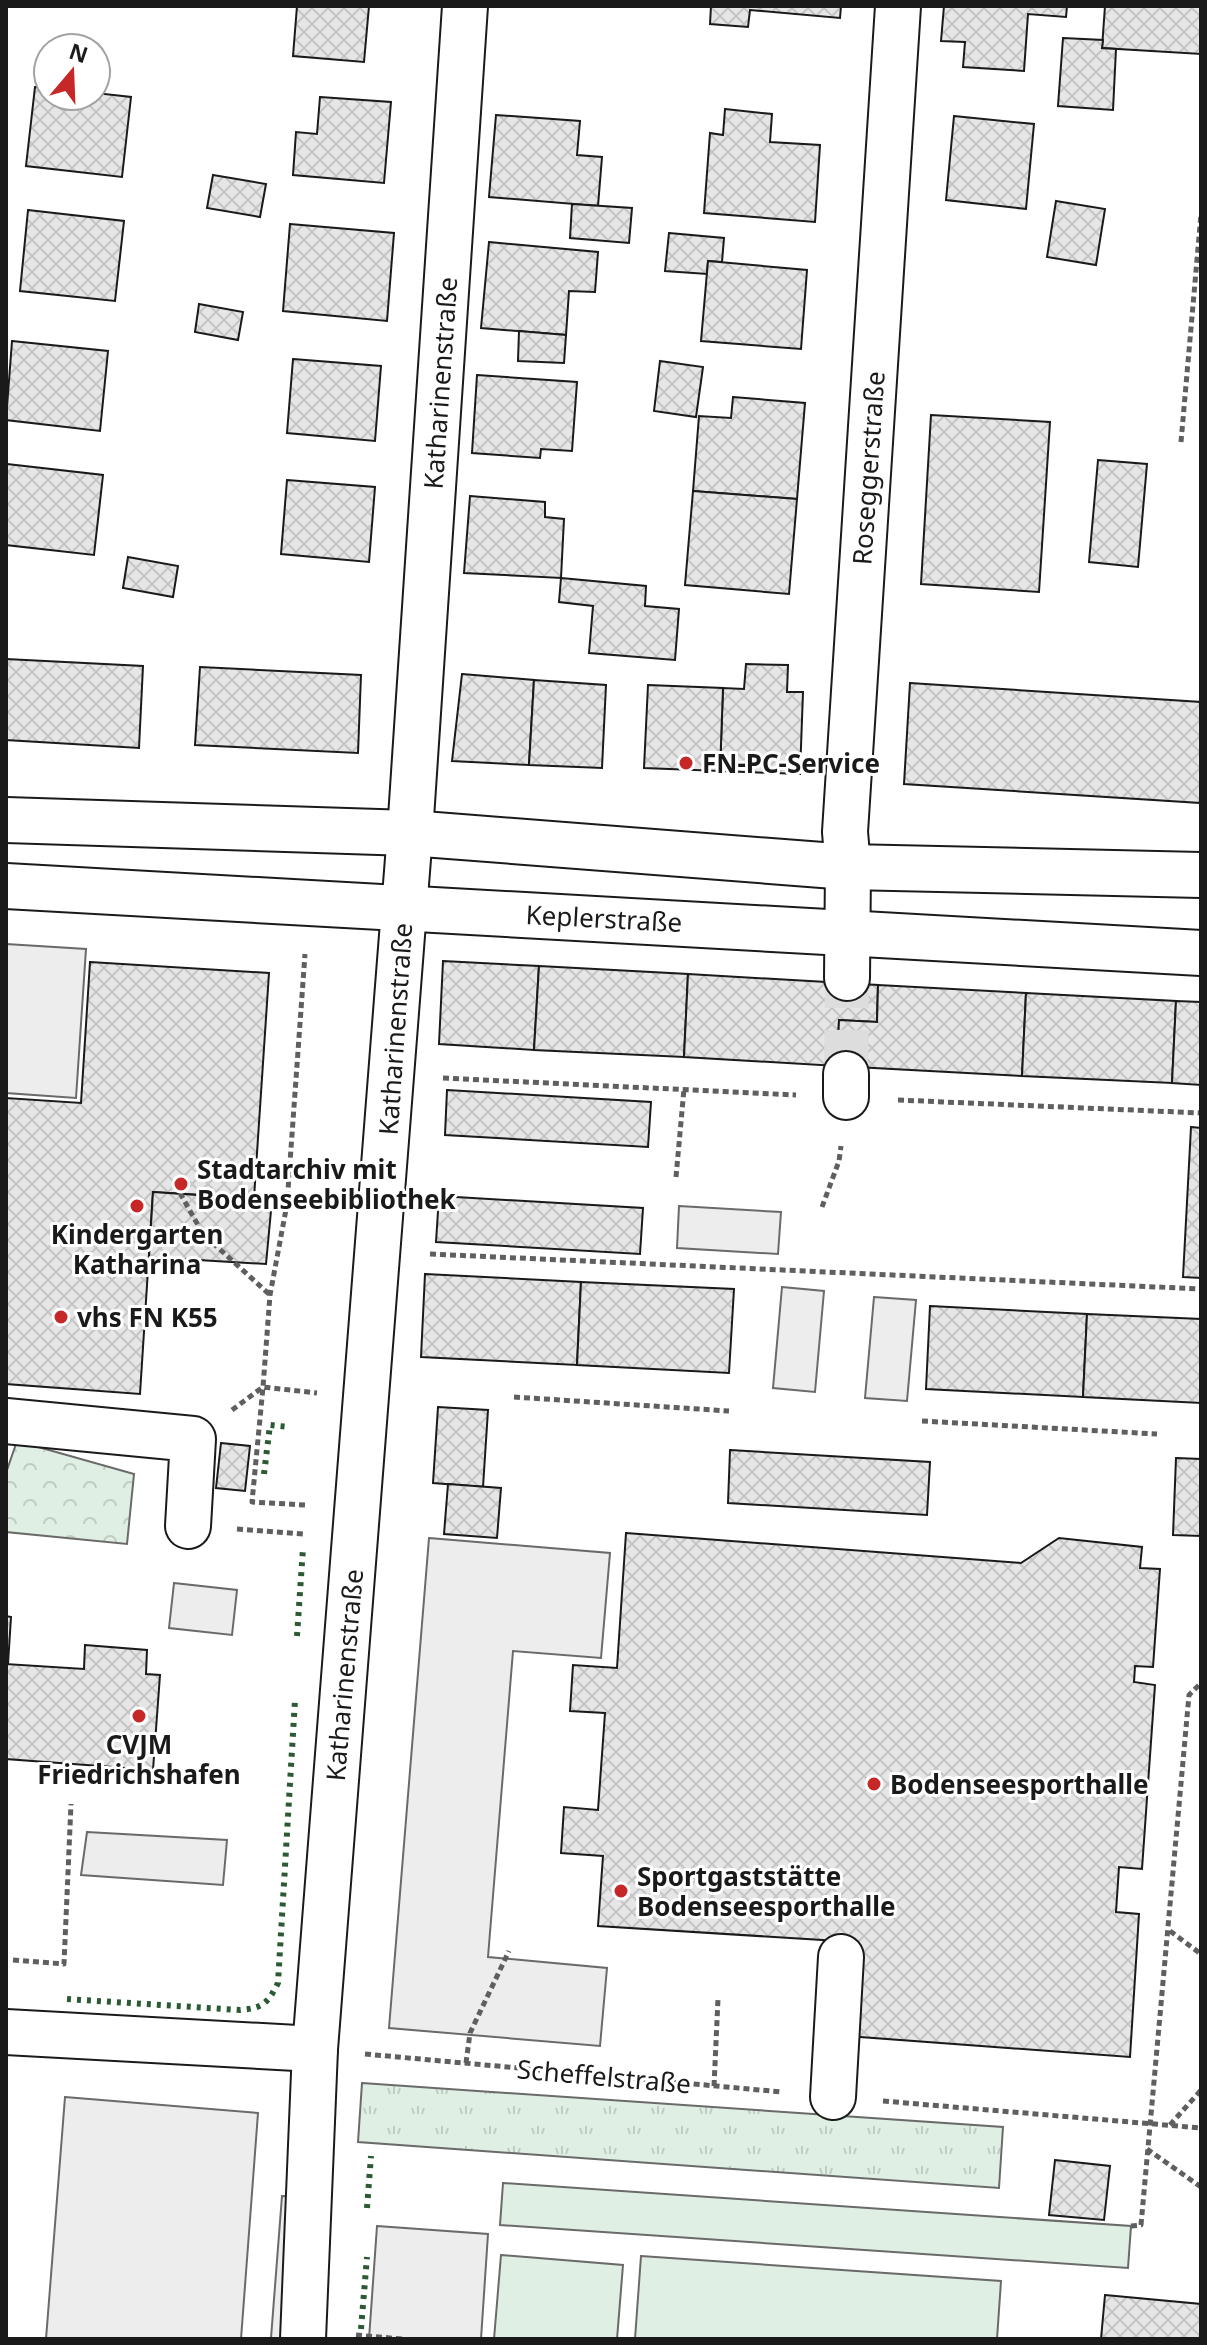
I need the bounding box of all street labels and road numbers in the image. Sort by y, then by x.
street label: Katharinenstraße [415,276,465,490]
street label: Roseggerstraße [843,370,893,566]
street label: Keplerstraße [525,896,683,940]
street label: Katharinenstraße [370,922,420,1136]
street label: Katharinenstraße [317,1567,371,1783]
street label: Scheffelstraße [516,2050,692,2102]

